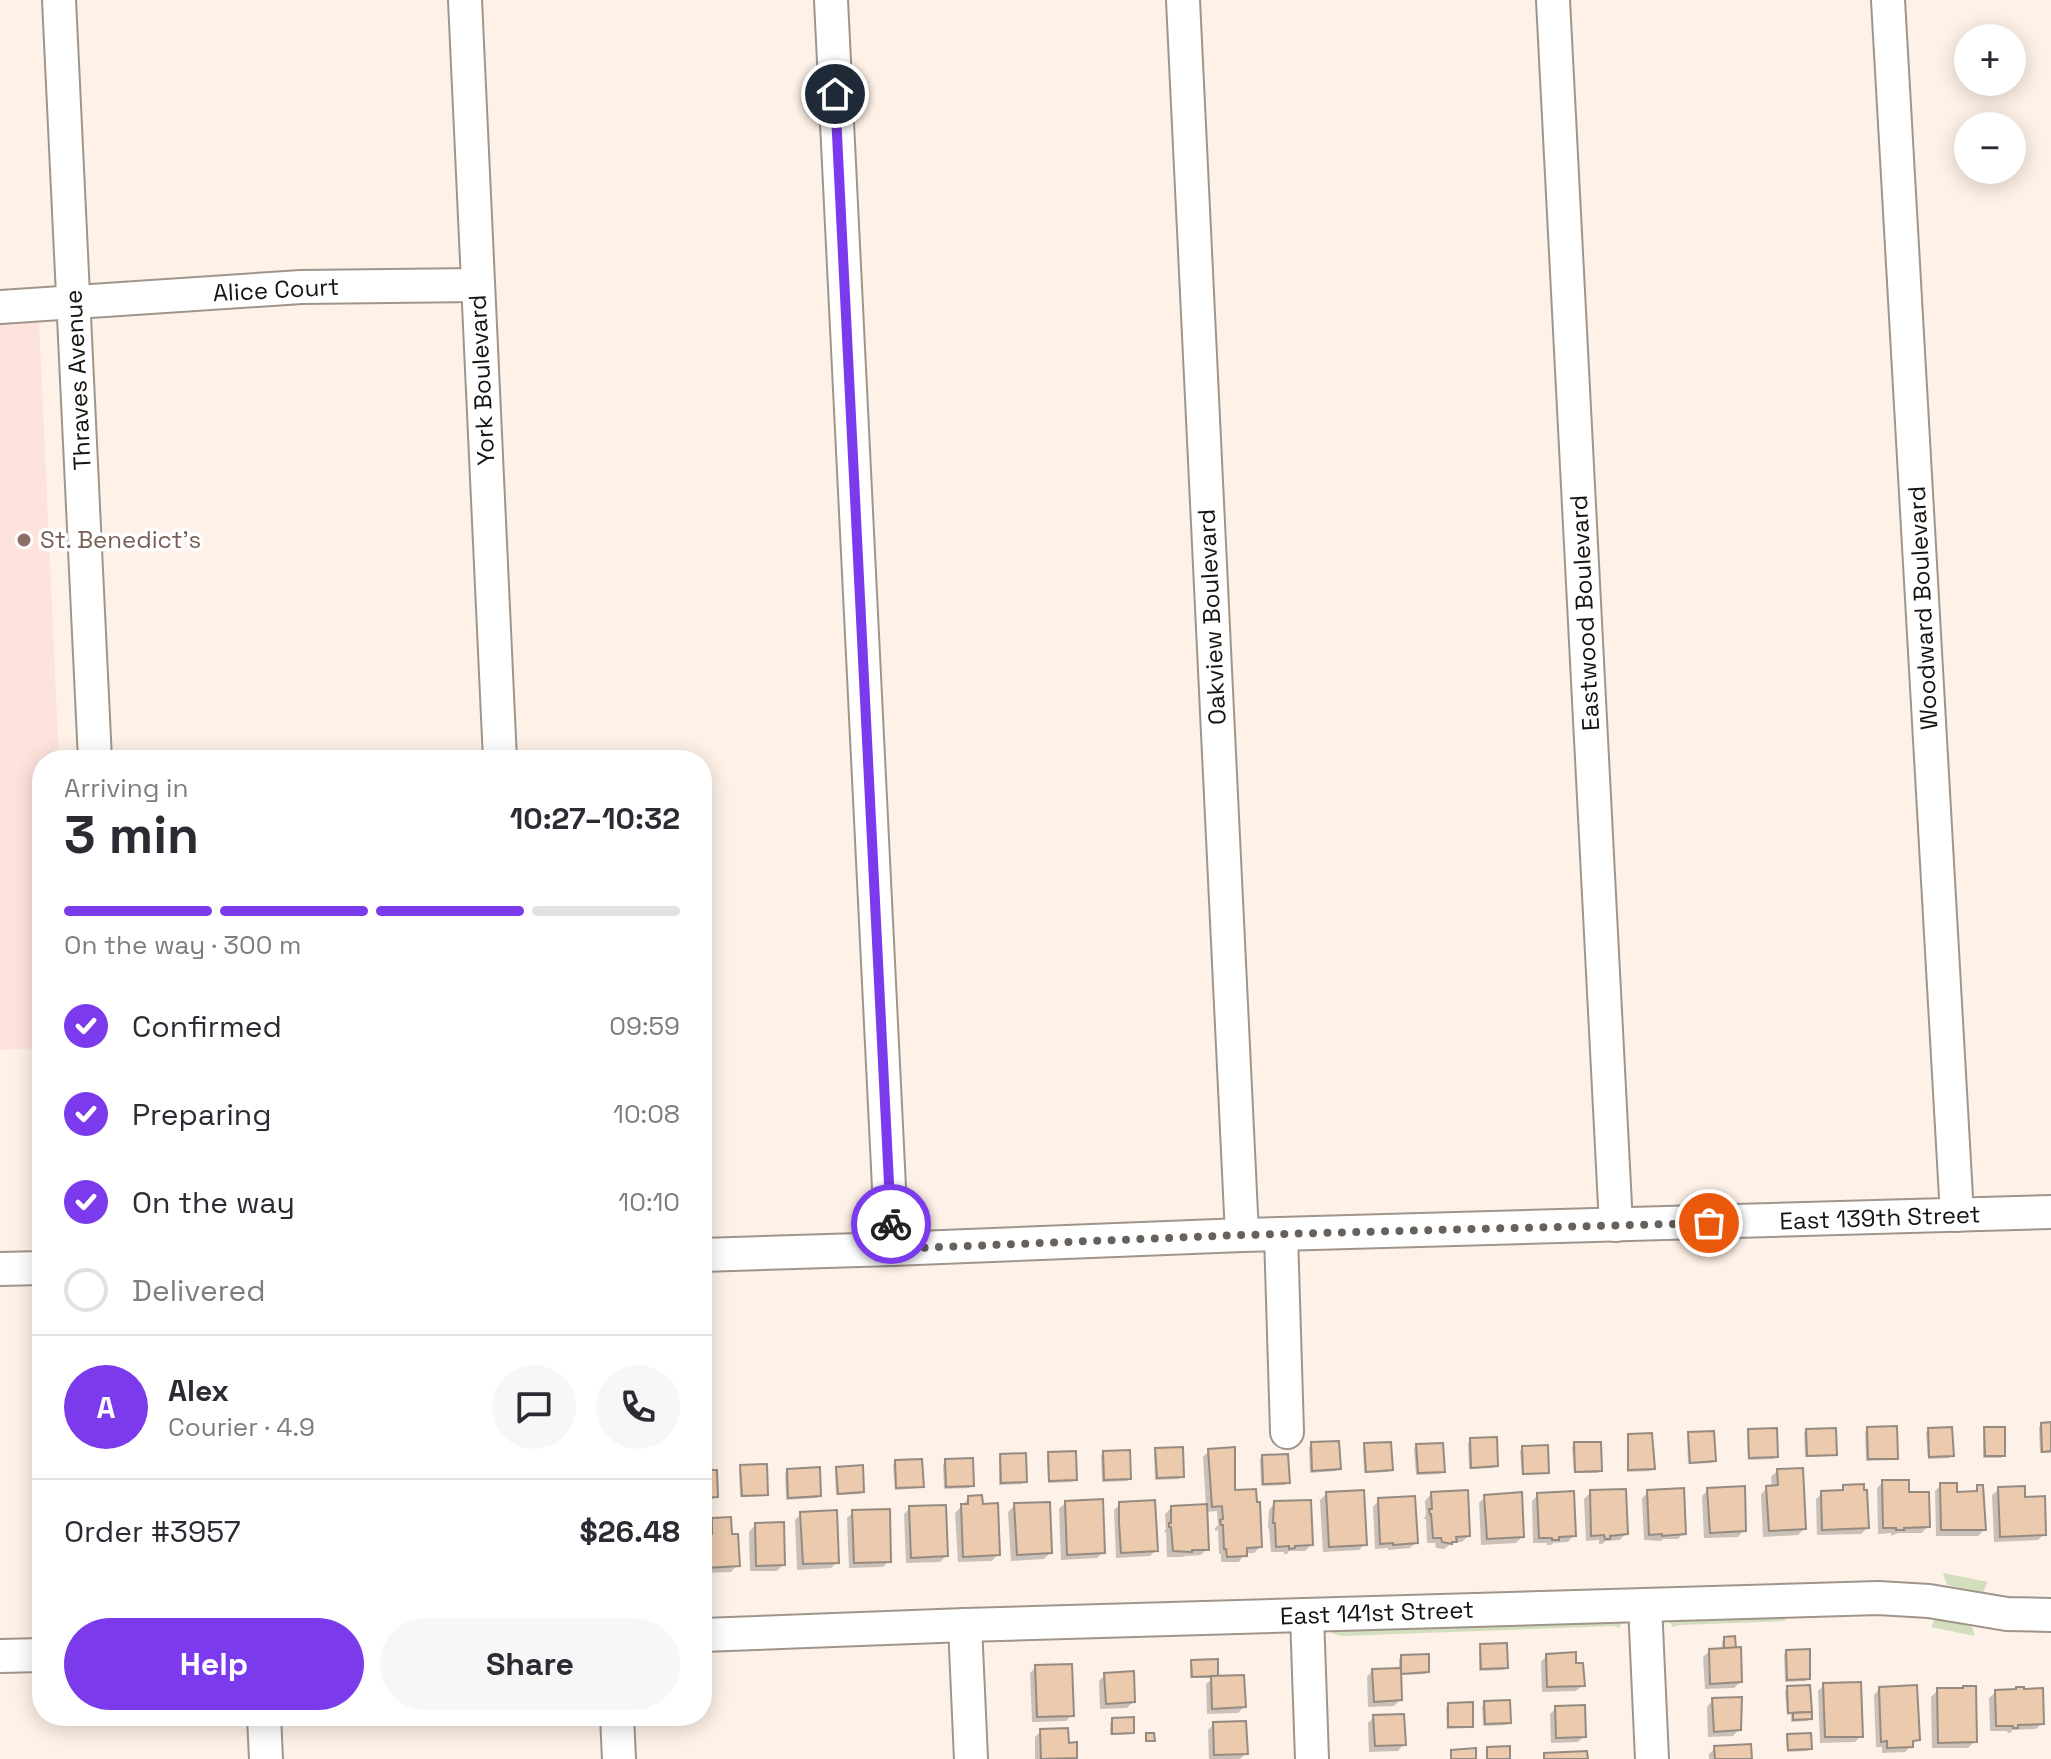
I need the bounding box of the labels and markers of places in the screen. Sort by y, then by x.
pin [801,60,869,128]
place label: St. Benedict's [40,524,201,555]
marker: St. Benedict's [15,531,33,549]
pin [1675,1189,1743,1257]

